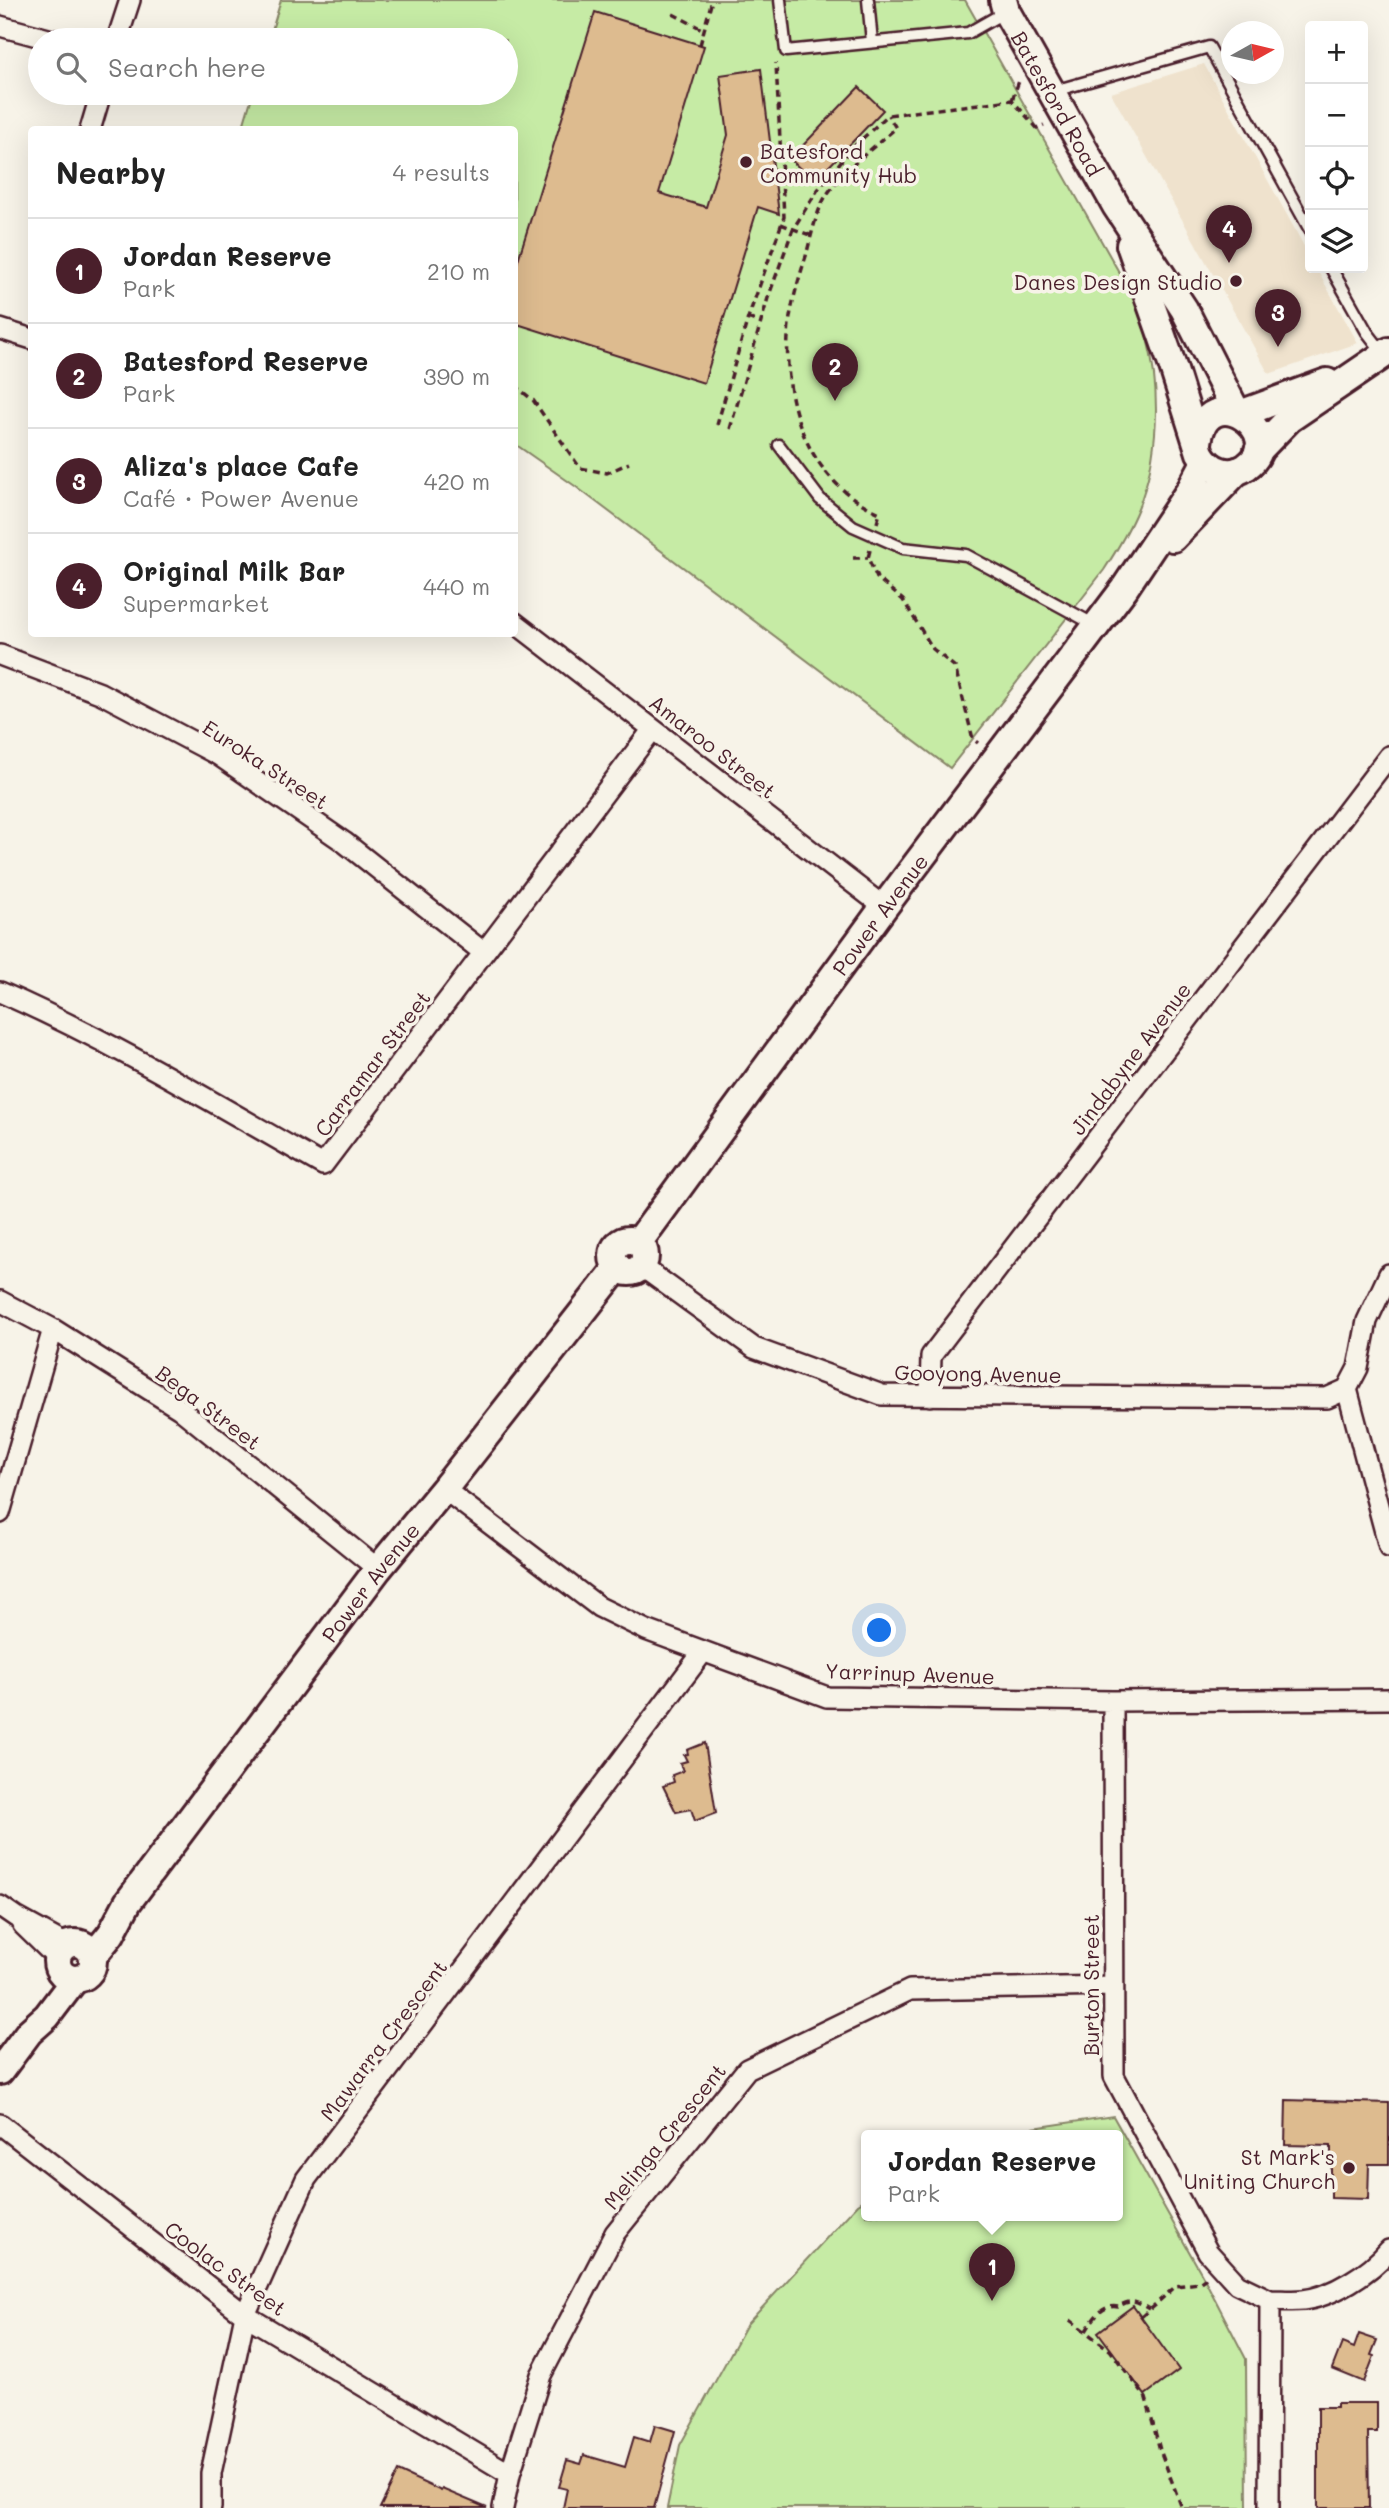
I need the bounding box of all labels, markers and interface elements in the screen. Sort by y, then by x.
north arrow [1221,21,1284,84]
map controls [1305,21,1368,273]
button: + [1305,21,1368,84]
street label: Batesford Road [1006,26,1109,180]
search box [28,28,518,105]
icon: search [52,48,90,86]
text: Search here [108,50,266,84]
button: − [1305,84,1368,147]
place label: Batesford Community Hub [760,137,917,188]
button: locate [1305,147,1368,210]
text: Nearby [56,152,166,192]
marker: Batesford Community Hub [738,154,754,170]
text: 4 results [393,157,490,187]
pin: 4 [1206,205,1252,263]
button: layers [1305,210,1368,273]
text: Jordan Reserve [123,239,331,273]
text: 1 [74,256,84,286]
text: 210 m [427,256,490,286]
place label: Danes Design Studio [1014,268,1222,295]
text: Park [123,273,175,303]
marker: Danes Design Studio [1228,273,1244,289]
pin: 3 [1255,289,1301,347]
pin: 2 [812,343,858,401]
text: Batesford Reserve [123,344,368,378]
text: 2 [73,361,85,391]
text: 390 m [423,361,490,391]
text: Park [123,378,175,408]
text: Aliza's place Cafe [123,449,359,483]
text: 3 [72,466,86,496]
text: 420 m [424,466,490,496]
text: Café · Power Avenue [123,483,359,513]
text: Original Milk Bar [123,554,345,588]
text: 4 [72,571,86,601]
text: 440 m [423,571,490,601]
text: Supermarket [123,588,269,618]
street label: Amaroo Street [644,688,782,804]
street label: Euroka Street [198,713,334,815]
street label: Power Avenue [825,848,933,980]
street label: Jindabyne Avenue [1064,976,1196,1140]
street label: Carramar Street [308,985,436,1141]
street label: Gooyong Avenue [894,1358,1062,1388]
street label: Bega Street [151,1359,267,1455]
street label: Power Avenue [315,1516,425,1647]
your location [862,1613,896,1647]
street label: Yarrinup Avenue [825,1657,995,1689]
street label: Burton Street [1077,1914,1104,2056]
street label: Mawarra Crescent [314,1954,452,2126]
street label: Melinga Crescent [597,2058,731,2214]
popup [861,2130,1123,2221]
place label: St Mark's Uniting Church [1184,2143,1335,2194]
text: Jordan Reserve [888,2144,1096,2178]
marker: St Mark's Uniting Church [1341,2160,1357,2176]
text: Park [888,2178,940,2208]
street label: Coolac Street [160,2215,292,2321]
pin: 1 [969,2243,1015,2301]

